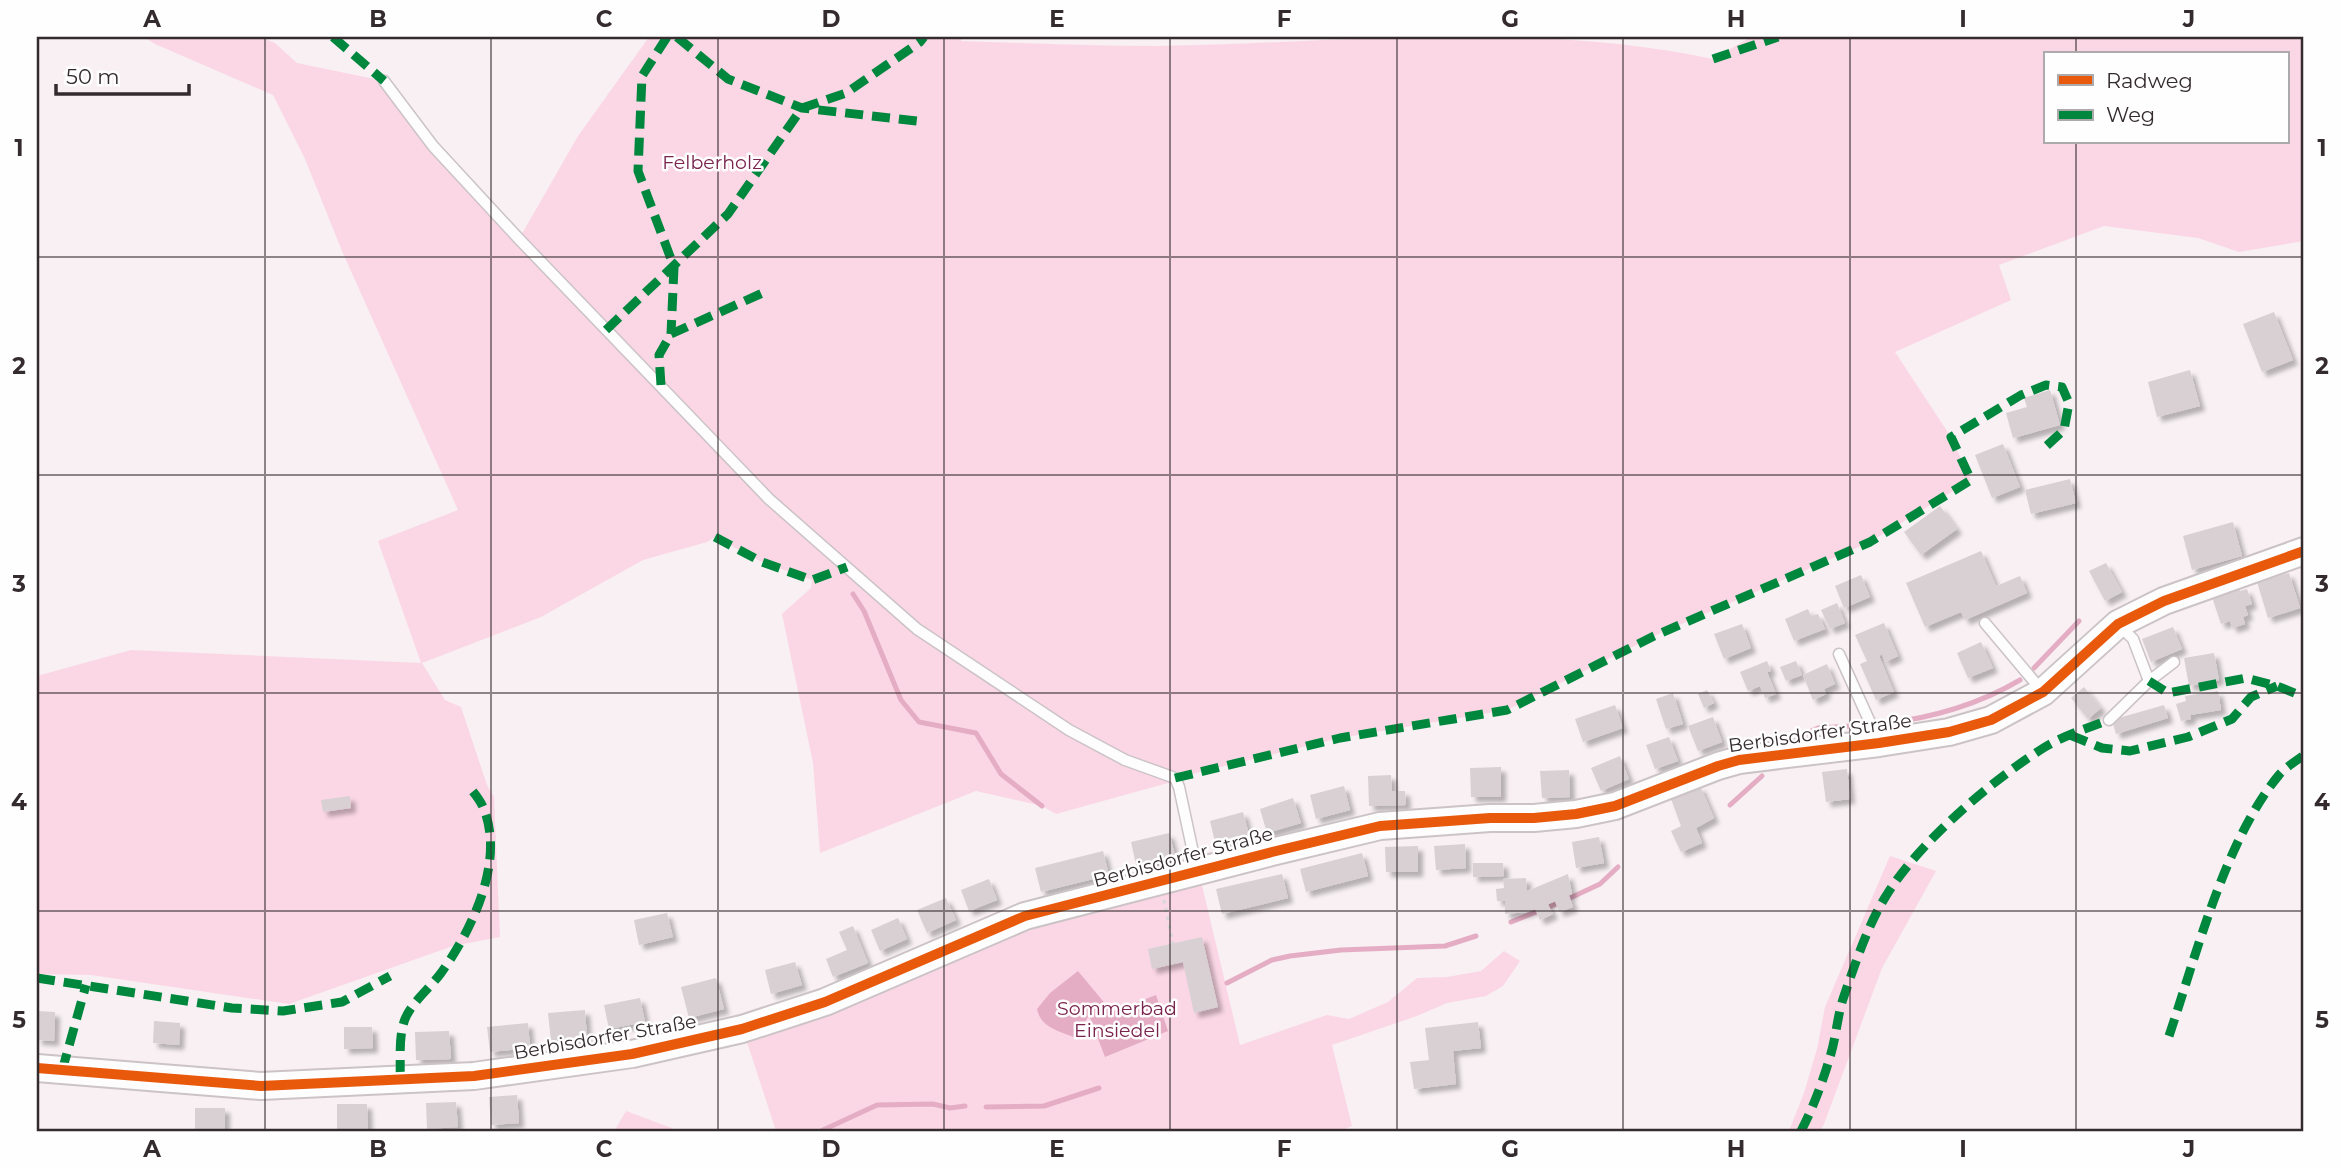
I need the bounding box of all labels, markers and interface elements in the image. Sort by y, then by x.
text: A [142,5,161,33]
text: B [369,5,387,33]
text: C [596,5,613,33]
text: D [822,5,841,33]
text: E [1049,5,1065,33]
text: F [1277,5,1292,33]
text: G [1501,5,1519,33]
text: H [1727,5,1745,33]
text: I [1959,5,1967,33]
text: J [2182,5,2195,33]
scale bar [56,52,189,96]
legend [2044,52,2288,144]
text: 50 m [66,64,120,89]
text: Radweg [2106,68,2193,93]
text: Weg [2106,102,2155,127]
text: 1 [14,134,24,162]
text: 1 [2317,134,2327,162]
park label: Felberholz [662,151,762,174]
text: 2 [12,352,26,380]
text: 2 [2315,352,2329,380]
text: 3 [11,570,26,598]
text: 3 [2314,570,2329,598]
street label: Berbisdorfer Straße [1727,709,1913,757]
text: 4 [11,788,27,816]
text: 4 [2314,788,2330,816]
street label: Berbisdorfer Straße [1091,822,1275,892]
park label: Sommerbad Einsiedel [1057,997,1177,1042]
text: 5 [12,1006,26,1034]
text: 5 [2315,1006,2329,1034]
street label: Berbisdorfer Straße [512,1010,698,1064]
text: A [142,1135,161,1163]
text: B [369,1135,387,1163]
text: C [596,1135,613,1163]
text: D [822,1135,841,1163]
text: E [1049,1135,1065,1163]
text: F [1277,1135,1292,1163]
text: G [1501,1135,1519,1163]
text: H [1727,1135,1745,1163]
text: I [1959,1135,1967,1163]
text: J [2182,1135,2195,1163]

